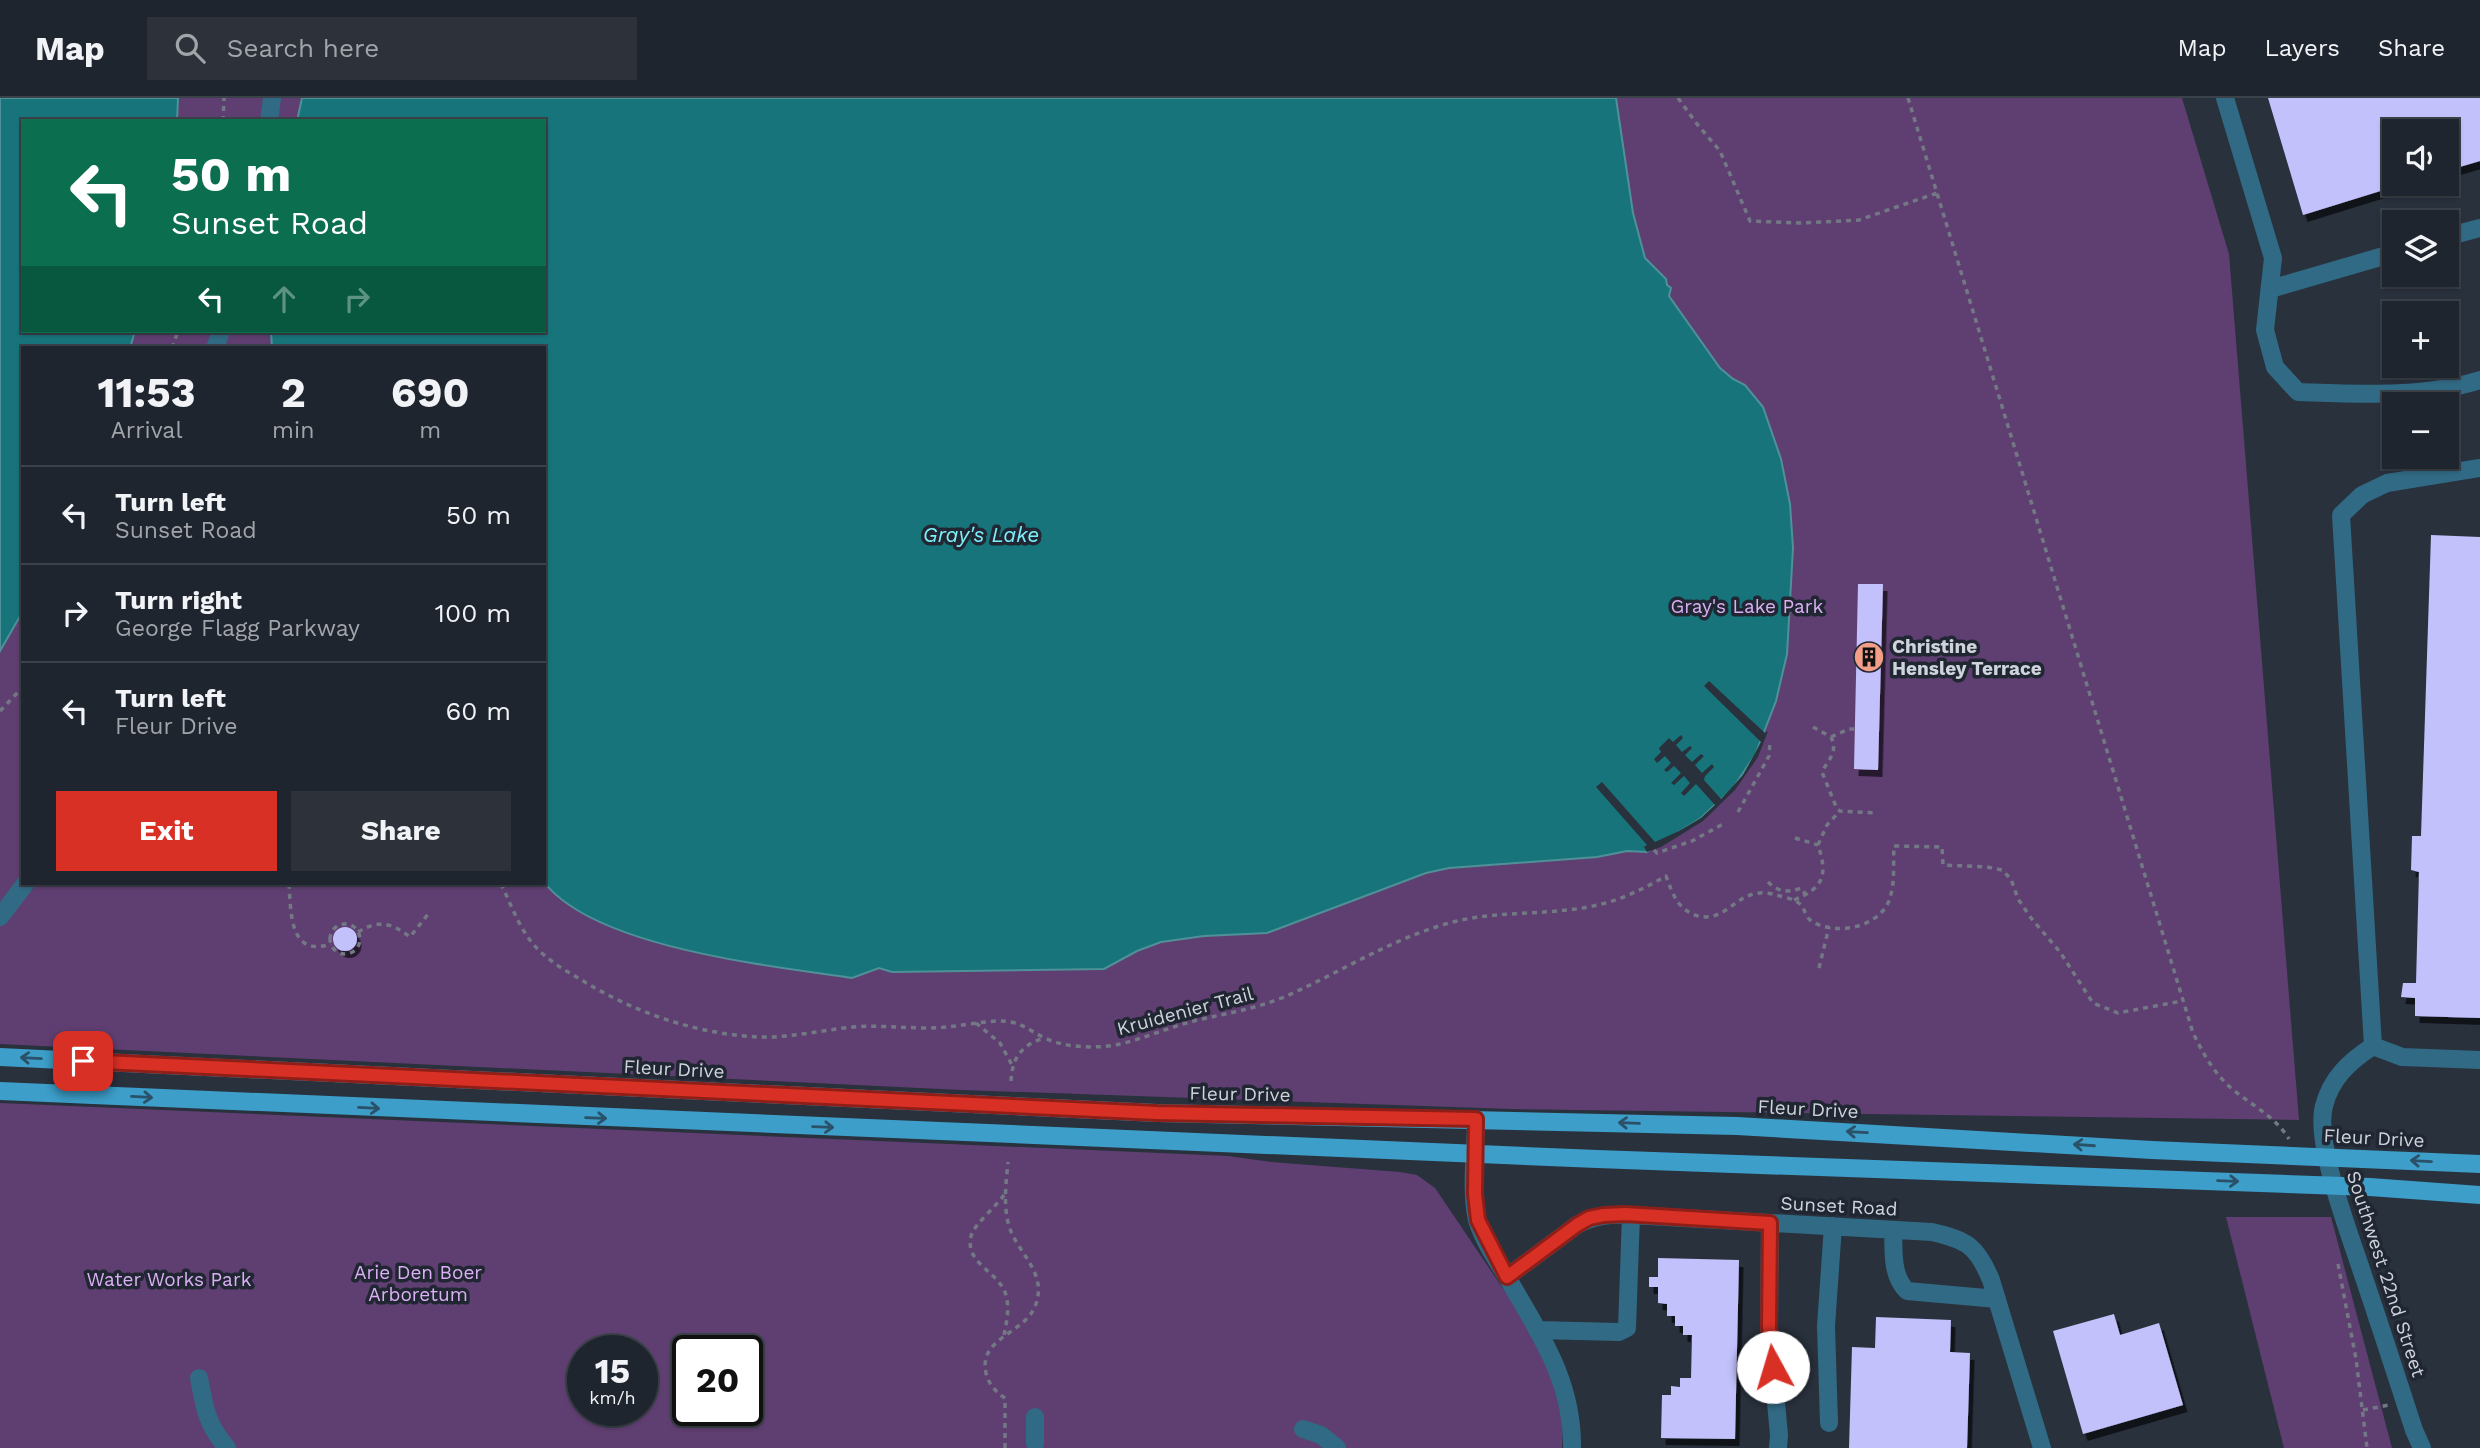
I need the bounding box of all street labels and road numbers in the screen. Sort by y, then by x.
street label: Kruidenier Trail [1114,982,1256,1040]
street label: Fleur Drive [623,1055,725,1083]
street label: Fleur Drive [1189,1082,1291,1106]
street label: Fleur Drive [1757,1095,1859,1123]
street label: Fleur Drive [2323,1124,2425,1152]
street label: Southwest 22nd Street [2342,1168,2430,1380]
street label: Sunset Road [1780,1191,1898,1221]

